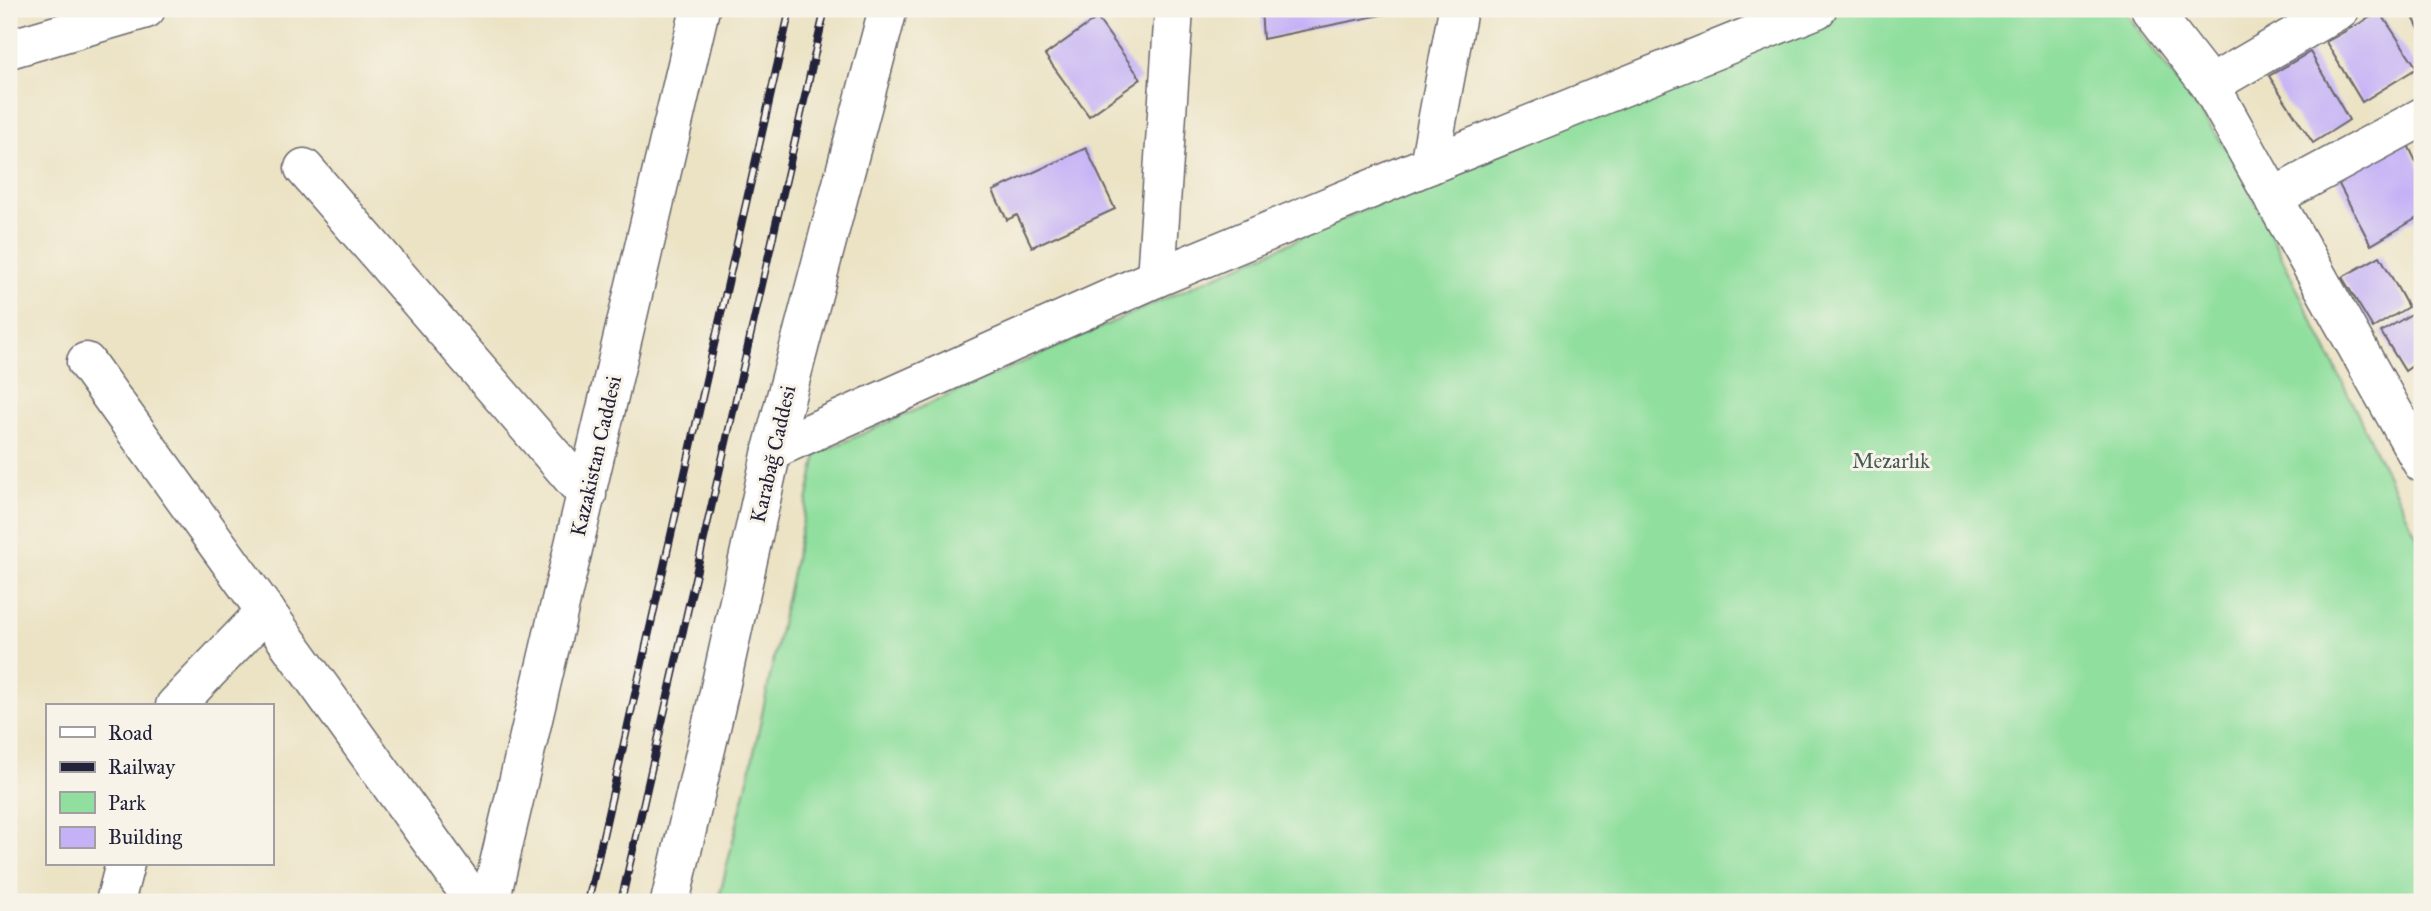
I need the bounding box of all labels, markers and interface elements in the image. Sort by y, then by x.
street label: Kazakistan Caddesi [565,373,627,539]
street label: Karabağ Caddesi [745,382,802,525]
park label: Mezarlık [1852,448,1930,474]
legend [46,704,273,866]
text: Road [108,720,153,746]
text: Railway [108,754,176,780]
text: Park [108,790,146,816]
text: Building [108,824,182,850]

